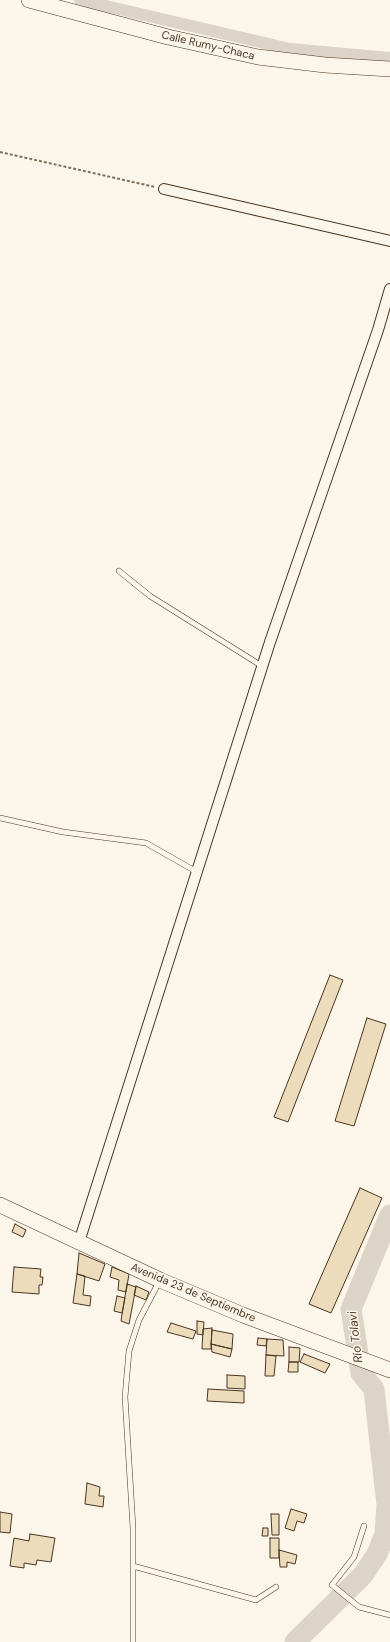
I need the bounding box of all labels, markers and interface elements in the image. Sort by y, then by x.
street label: Calle Rumy-Chaca [160,29,256,63]
street label: Avenida 23 de Septiembre [129,1261,257,1325]
water label: Río Tolavi [346,1310,366,1364]

